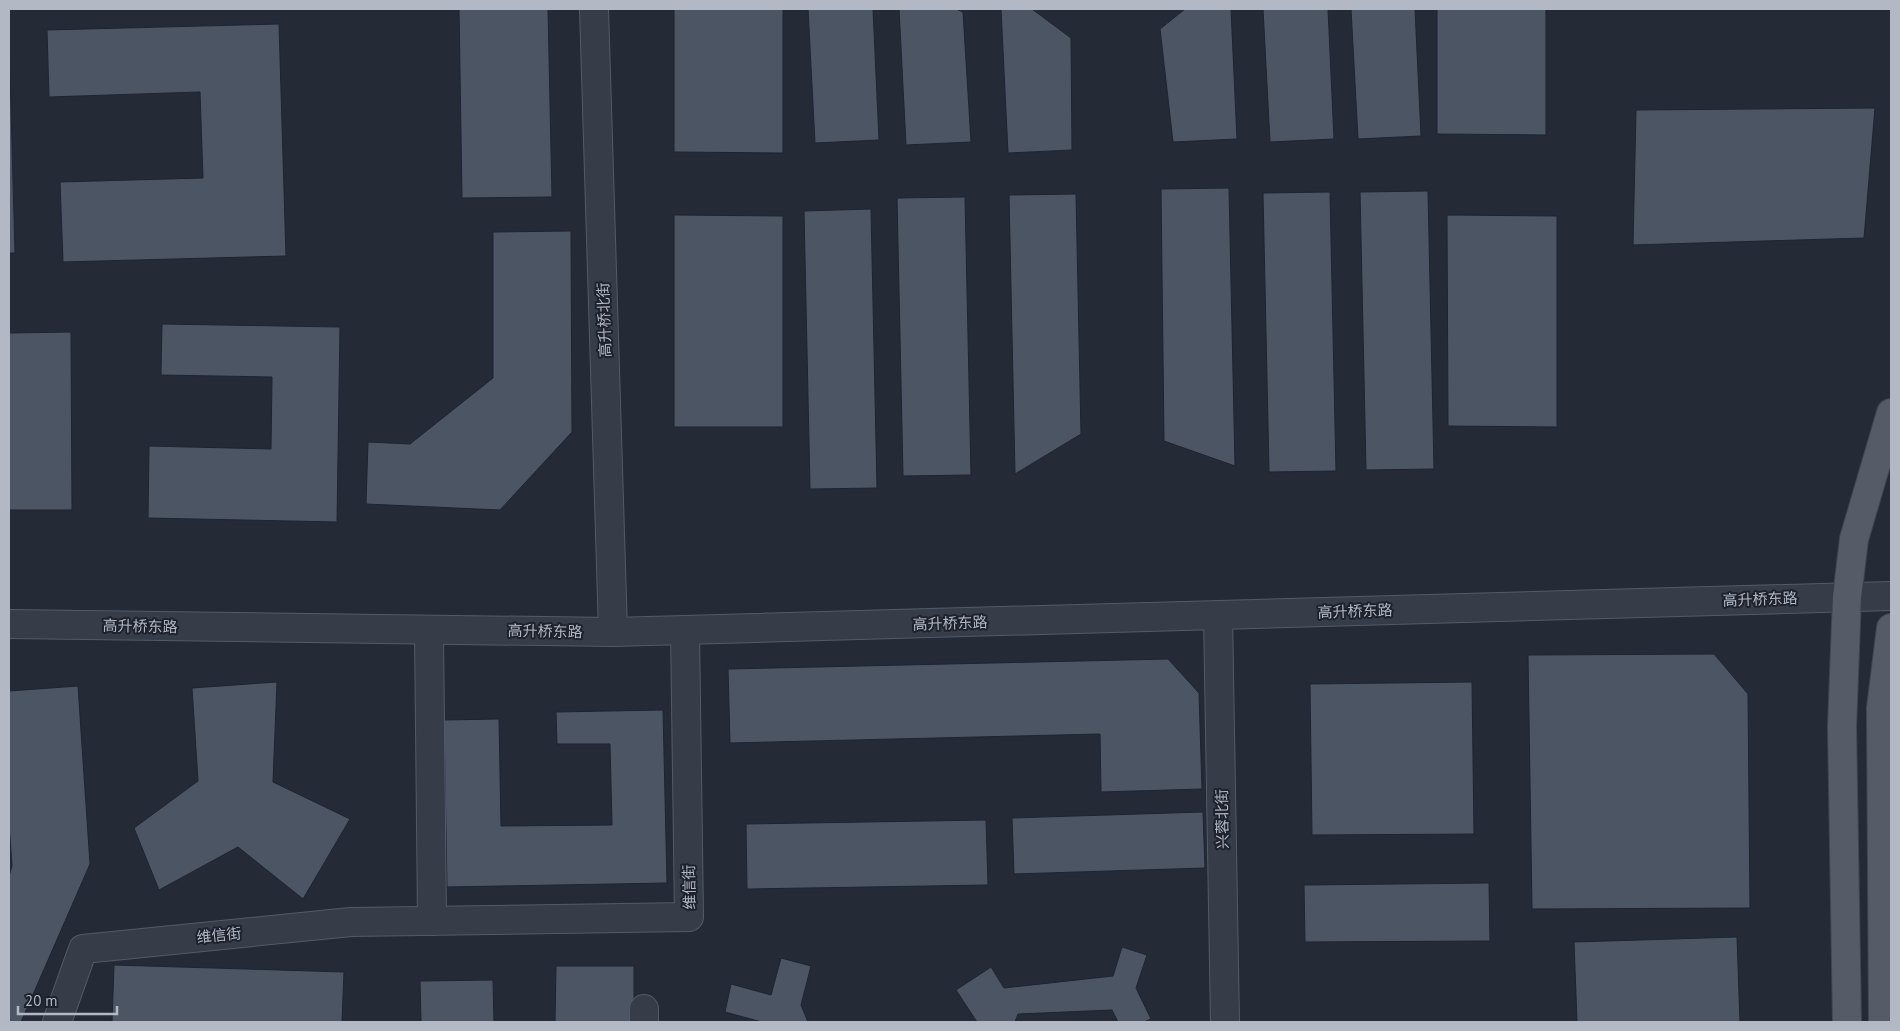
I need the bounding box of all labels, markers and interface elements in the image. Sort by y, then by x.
street label: 高升桥北街 [593,282,615,358]
street label: 高升桥东路 [1722,588,1798,610]
street label: 高升桥东路 [1317,600,1393,622]
street label: 高升桥东路 [912,612,988,634]
street label: 高升桥东路 [102,616,178,636]
street label: 高升桥东路 [507,621,583,641]
street label: 兴蓉北街 [1212,789,1232,849]
street label: 维信街 [679,864,699,910]
street label: 维信街 [196,923,242,947]
scale bar [18,984,116,1016]
text: 20 m [25,991,58,1010]

